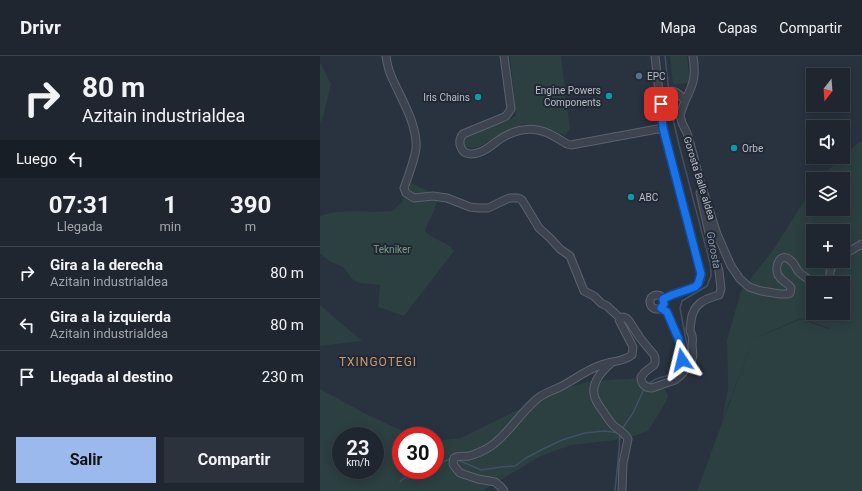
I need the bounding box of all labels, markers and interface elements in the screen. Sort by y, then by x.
text: Drivr [20,16,61,39]
text: Mapa [661,20,696,36]
text: Capas [718,20,757,36]
text: Compartir [779,20,842,36]
north arrow [806,68,850,112]
map controls [806,68,850,320]
text: 80 m [82,71,145,104]
marker: EPC [634,71,644,81]
place label: EPC [647,71,666,82]
icon: right [16,72,68,124]
place label: Engine Powers Components [535,85,601,108]
pin [644,87,678,121]
marker: Engine Powers Components [604,91,614,101]
place label: Iris Chains [423,92,470,103]
marker: Iris Chains [473,92,483,102]
icon: arrive [650,93,672,115]
text: Azitain industrialdea [82,105,245,126]
button: sound [806,120,850,164]
street label: Gorosta Balle aldea [682,135,717,221]
marker: Orbe [729,143,739,153]
place label: Orbe [742,143,763,154]
icon: left [65,148,87,170]
text: Luego [16,150,57,168]
button: layers [806,172,850,216]
text: 07:31 [49,191,111,219]
text: 1 [163,191,177,219]
text: 390 [230,191,271,219]
marker: ABC [626,192,636,202]
place label: ABC [639,192,659,203]
text: Llegada [57,219,103,234]
text: min [159,219,181,234]
text: m [245,219,256,234]
button: + [806,224,850,268]
water label: Gorosta [704,230,724,270]
park label: Tekniker [373,244,411,255]
text: Gira a la derecha [50,256,163,274]
icon: right [16,262,38,284]
text: 80 m [270,264,304,282]
text: Azitain industrialdea [50,274,168,289]
button: − [806,276,850,320]
text: Gira a la izquierda [50,308,171,326]
icon: left [16,314,38,336]
text: 80 m [270,316,304,334]
text: Azitain industrialdea [50,326,168,341]
position arrow [661,339,703,381]
district label: TXINGOTEGI [339,355,417,369]
icon: arrive [16,366,38,388]
text: Llegada al destino [50,368,173,386]
text: 230 m [262,368,304,386]
speed limit sign: 30 [392,427,444,479]
text: 23 [347,436,369,460]
button: Salir [16,437,156,483]
button: Compartir [164,437,304,483]
text: km/h [346,457,370,468]

